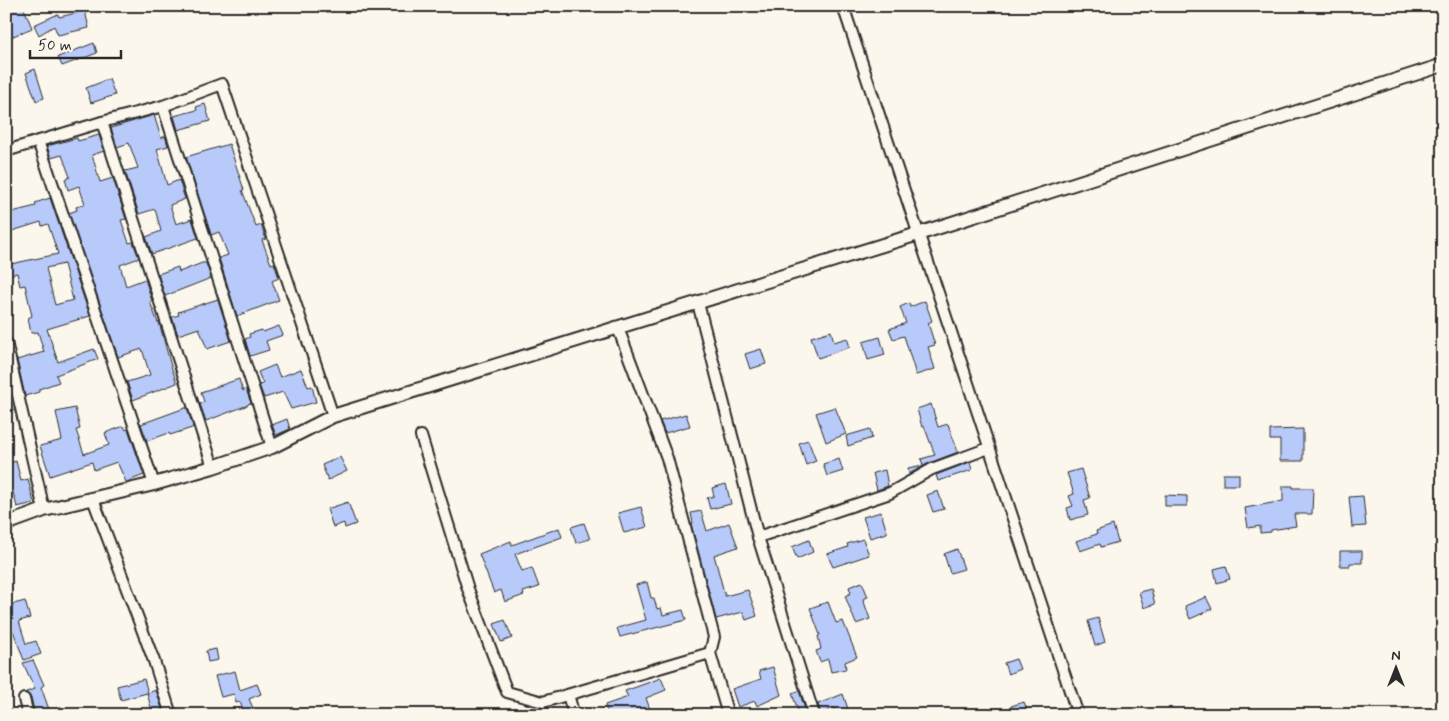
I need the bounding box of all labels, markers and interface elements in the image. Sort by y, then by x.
scale bar [30,28,121,60]
text: 50 m [38,36,72,56]
north arrow [1372,644,1422,694]
text: N [1391,647,1401,665]

